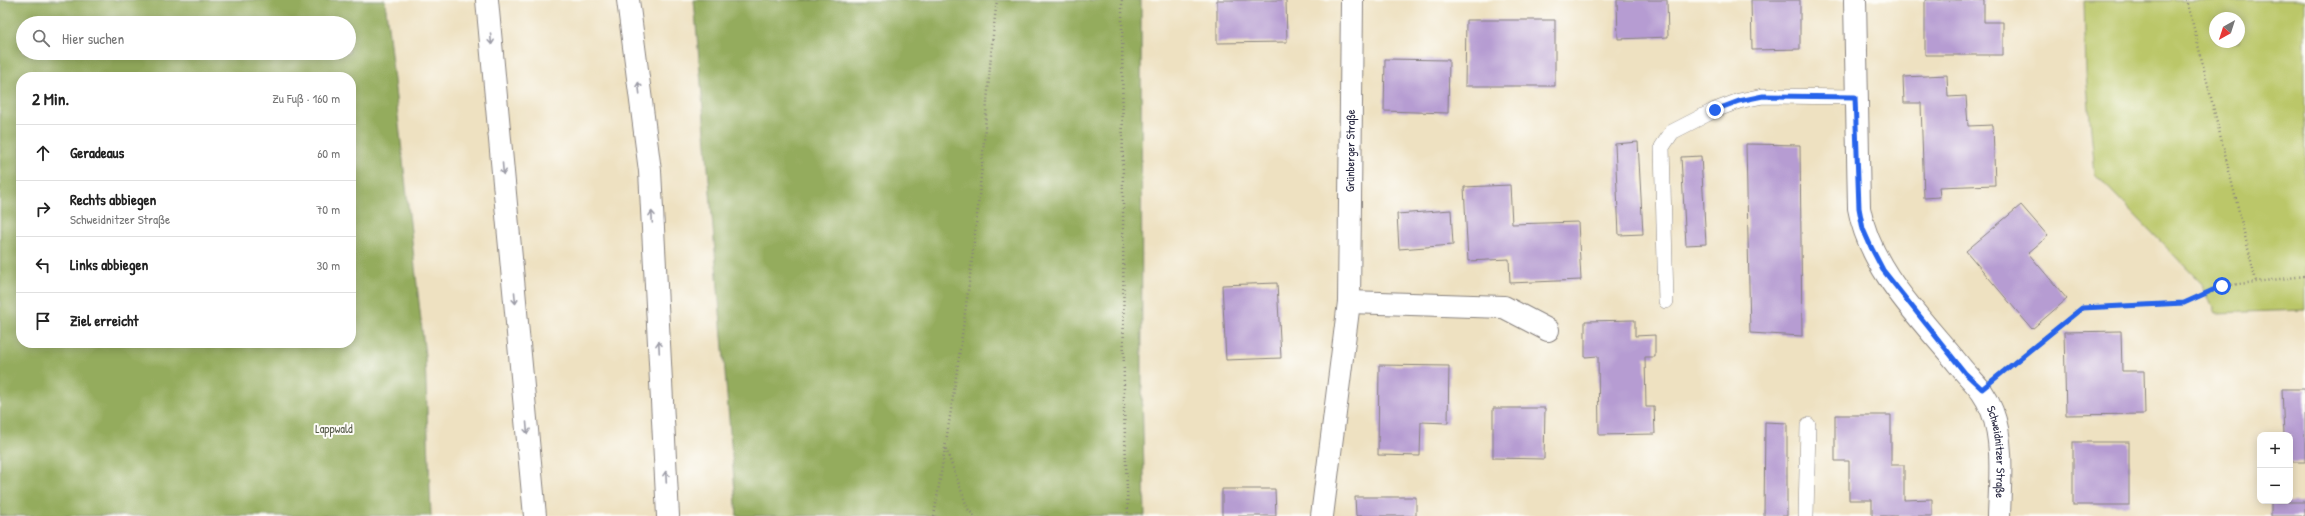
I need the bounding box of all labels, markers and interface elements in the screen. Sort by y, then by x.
north arrow [2209,12,2245,48]
search box [16,16,356,60]
icon: search [30,27,52,49]
text: Hier suchen [62,28,124,49]
one-way arrow [488,32,495,45]
one-way arrow [635,82,643,95]
text: 2 Min. [32,87,69,110]
text: Zu Fuß · 160 m [272,89,340,107]
route end [1706,101,1724,119]
street label: Grünberger Straße [1341,109,1359,192]
icon: ahead [32,142,54,164]
text: Geradeaus [70,142,124,163]
text: 60 m [317,144,340,162]
one-way arrow [499,162,507,175]
text: Rechts abbiegen [70,189,156,210]
icon: right [32,198,54,220]
text: 70 m [316,200,340,218]
text: Schweidnitzer Straße [70,210,170,228]
one-way arrow [649,211,656,224]
icon: left [32,254,54,276]
text: Links abbiegen [70,254,148,275]
text: 30 m [317,256,340,274]
route start [2213,277,2231,295]
one-way arrow [511,291,519,304]
icon: arrive [32,310,54,332]
text: Ziel erreicht [70,310,139,331]
one-way arrow [656,341,663,354]
street label: Schweidnitzer Straße [1983,403,2009,499]
park label: Lappwald [315,420,353,437]
one-way arrow [523,421,530,434]
map controls [2257,432,2293,504]
button: + [2257,432,2293,468]
button: − [2257,468,2293,504]
one-way arrow [662,471,670,484]

